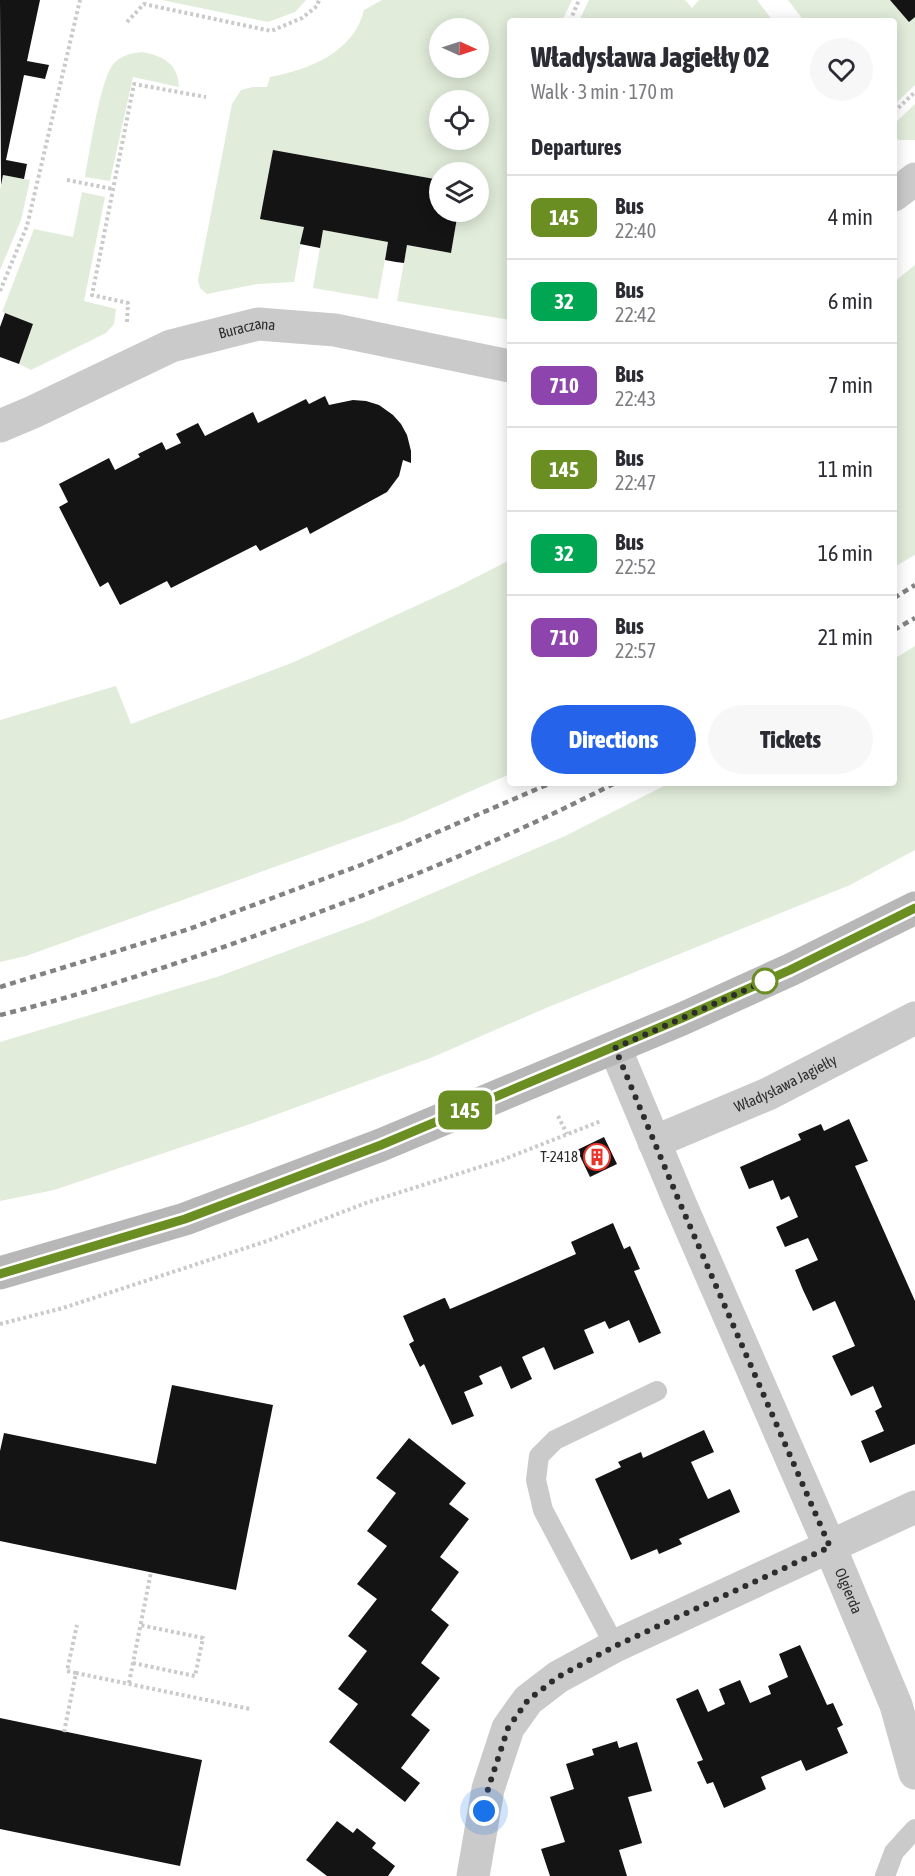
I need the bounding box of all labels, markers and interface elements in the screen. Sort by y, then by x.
north arrow [429,18,489,78]
map controls [429,18,489,222]
button: heart [810,38,873,101]
text: Władysława Jagiełły 02 [531,41,770,73]
text: Walk · 3 min · 170 m [531,80,674,103]
button: locate [429,90,489,150]
text: Departures [531,134,621,160]
button: layers [429,162,489,222]
text: Bus [615,193,644,219]
text: 4 min [828,204,873,230]
text: 145 [549,205,579,229]
text: 22:40 [615,219,656,242]
text: Bus [615,277,644,303]
text: 6 min [828,288,873,314]
text: 32 [554,289,574,313]
text: 22:42 [615,303,656,326]
street label: Buraczana [217,315,276,342]
text: Bus [615,361,644,387]
text: 7 min [828,372,873,398]
text: 710 [549,373,579,397]
text: 22:43 [615,387,656,410]
text: Bus [615,445,644,471]
text: 11 min [818,456,873,482]
text: 145 [549,457,579,481]
text: 22:47 [615,471,656,494]
text: Bus [615,529,644,555]
text: 16 min [818,540,873,566]
text: 32 [554,541,574,565]
text: 22:52 [615,555,656,578]
text: Bus [615,613,644,639]
text: 21 min [818,624,873,650]
text: 710 [549,625,579,649]
text: 22:57 [615,639,656,662]
button: Directions [531,705,696,774]
button: Tickets [708,705,873,774]
unlabelled marker [752,968,778,994]
street label: Władysława Jagiełły [732,1051,839,1115]
line badge: 145 [430,1090,500,1130]
text: 145 [450,1098,480,1122]
building icon: T-2418 [582,1142,612,1172]
place label: T-2418 [540,1148,578,1165]
street label: Olgierda [832,1565,866,1616]
your location [469,1796,499,1826]

